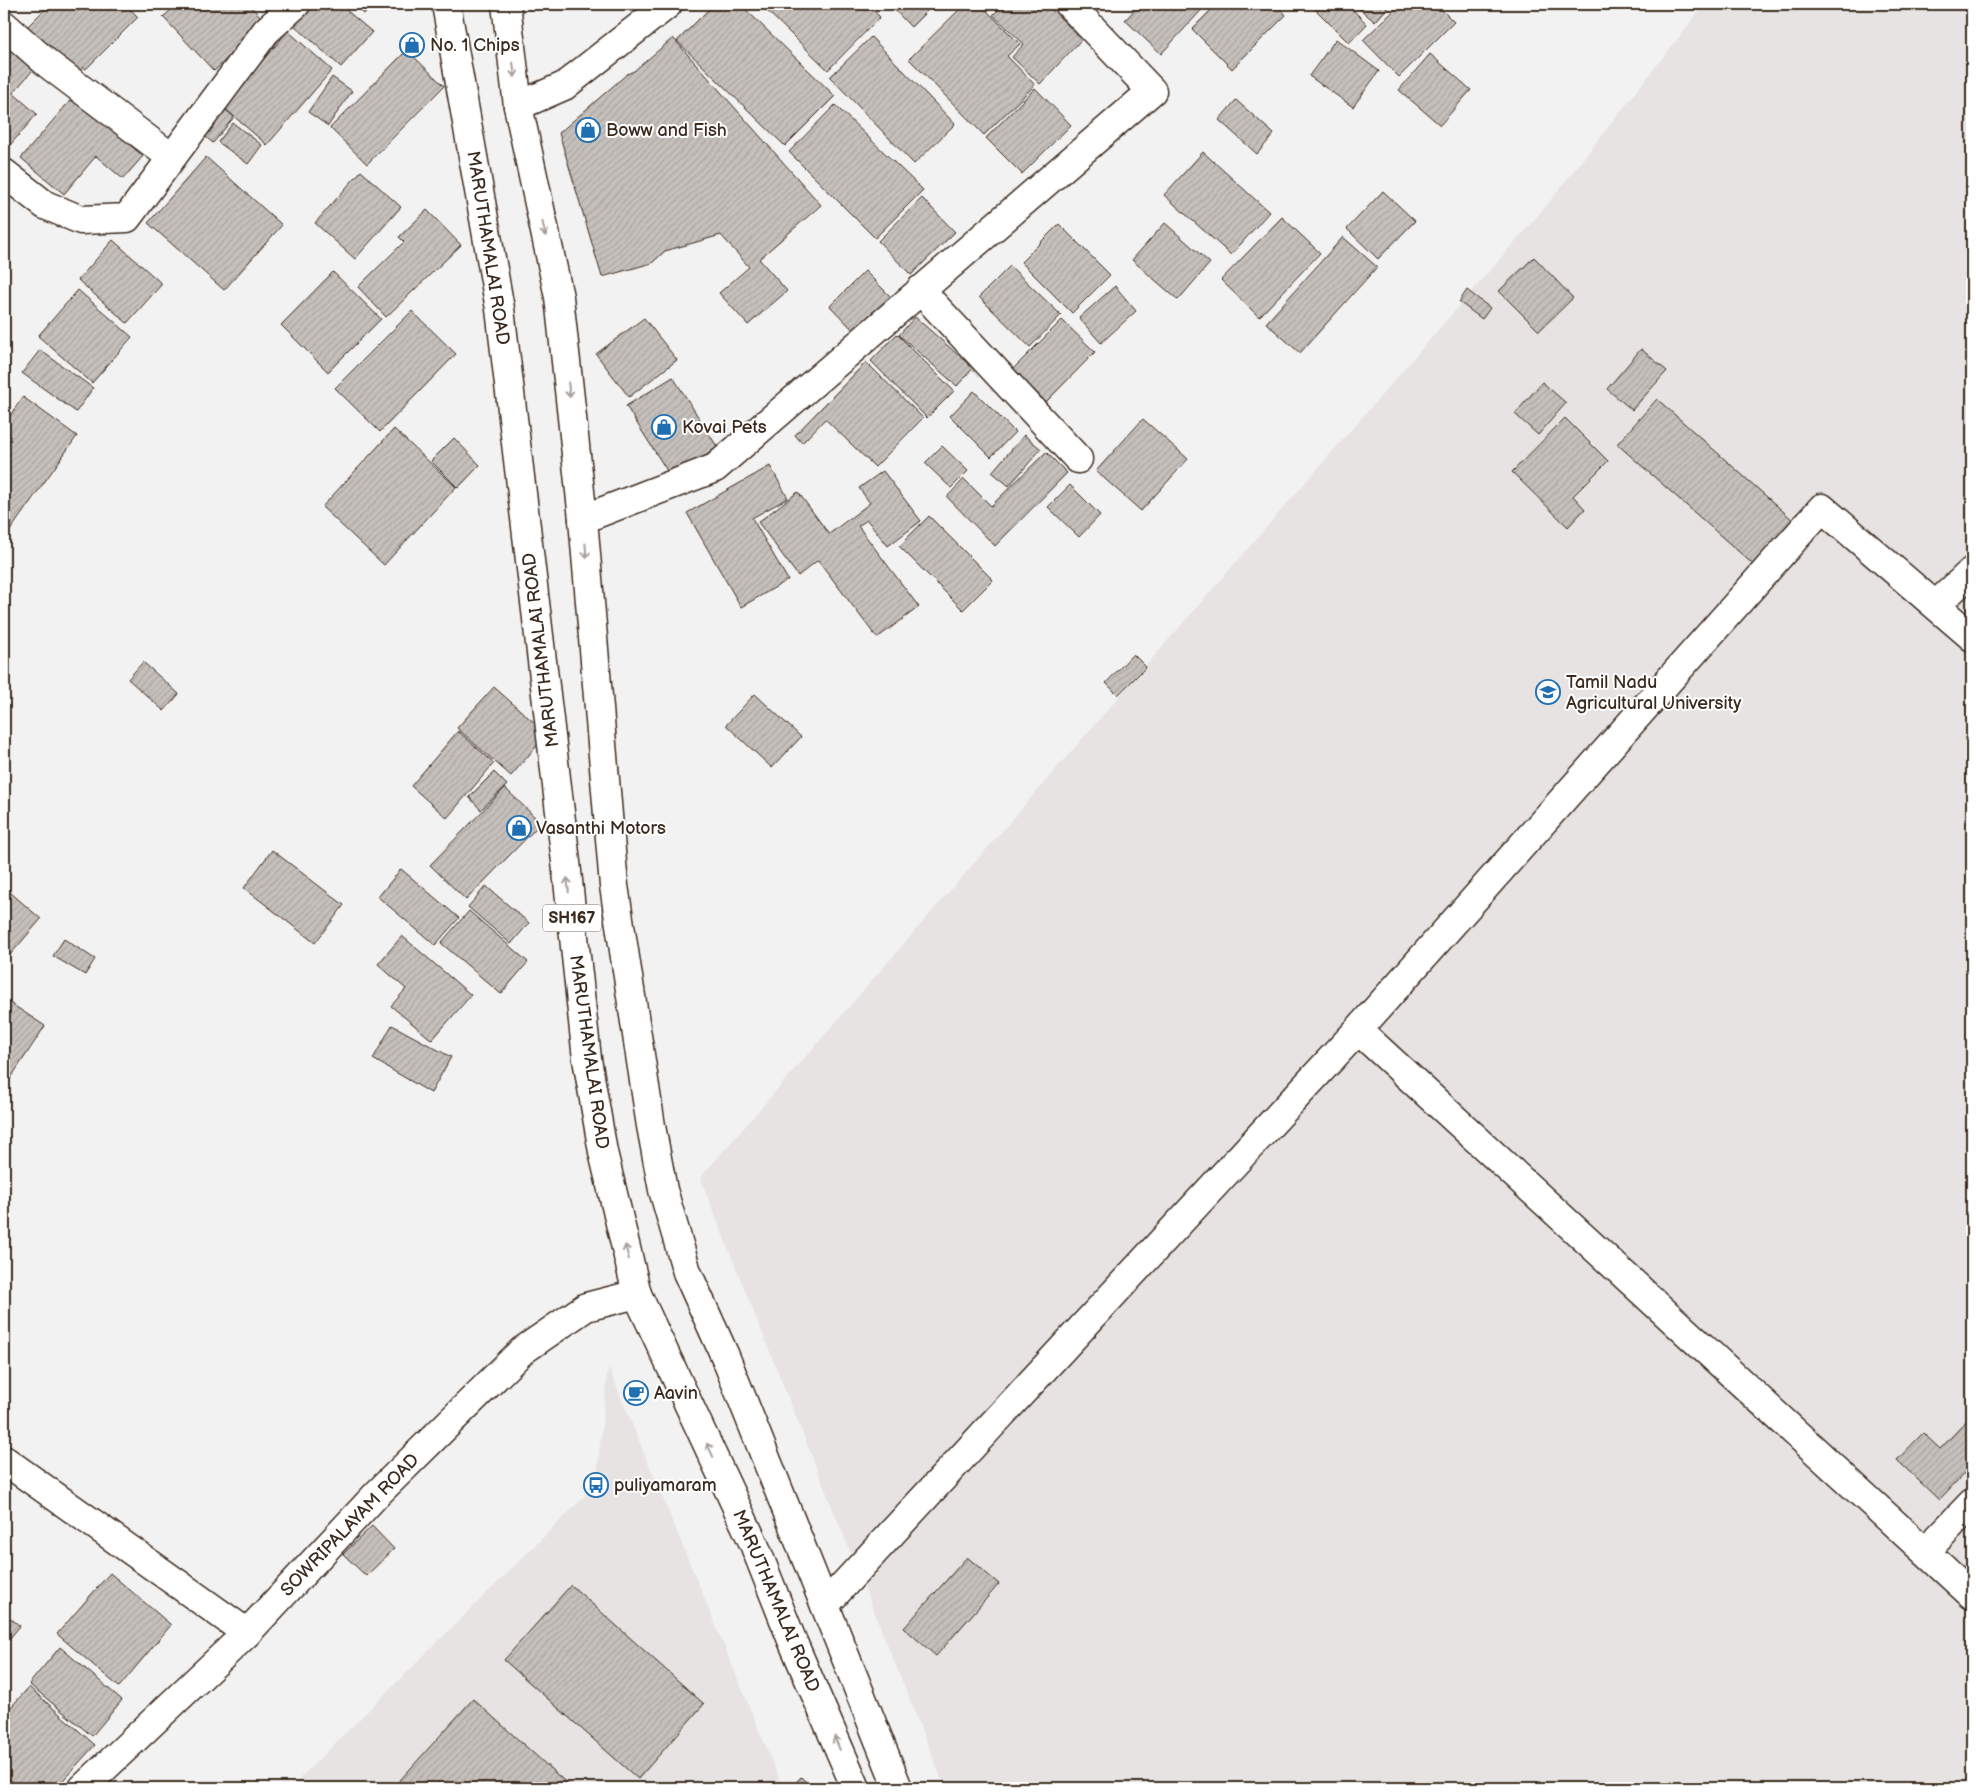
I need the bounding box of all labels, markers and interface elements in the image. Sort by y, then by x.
shop icon: No. 1 Chips [399,32,425,58]
place label: No. 1 Chips [430,35,520,56]
one-way arrow [509,61,519,77]
shop icon: Boww and Fish [575,117,601,143]
place label: Boww and Fish [606,120,727,141]
street label: MARUTHAMALAI ROAD [462,150,514,346]
one-way arrow [540,221,549,237]
one-way arrow [564,381,574,397]
shop icon: Kovai Pets [651,414,677,440]
place label: Kovai Pets [682,417,767,438]
one-way arrow [581,543,591,559]
street label: MARUTHAMALAI ROAD [519,551,563,749]
place label: Tamil Nadu Agricultural University [1566,672,1742,714]
school or university icon: Tamil Nadu Agricultural University [1535,679,1561,705]
shop icon: Vasanthi Motors [506,815,532,841]
place label: Vasanthi Motors [536,818,666,839]
one-way arrow [563,877,573,893]
road number: SH167 [543,904,601,931]
street label: MARUTHAMALAI ROAD [565,954,613,1150]
one-way arrow [622,1245,631,1261]
cafe icon: Aavin [623,1380,649,1406]
place label: Aavin [654,1383,698,1404]
one-way arrow [704,1443,714,1458]
street label: SOWRIPALAYAM ROAD [276,1449,424,1601]
bus stop icon: puliyamaram [583,1472,609,1498]
place label: puliyamaram [614,1475,717,1496]
street label: MARUTHAMALAI ROAD [728,1507,824,1695]
one-way arrow [831,1736,840,1751]

